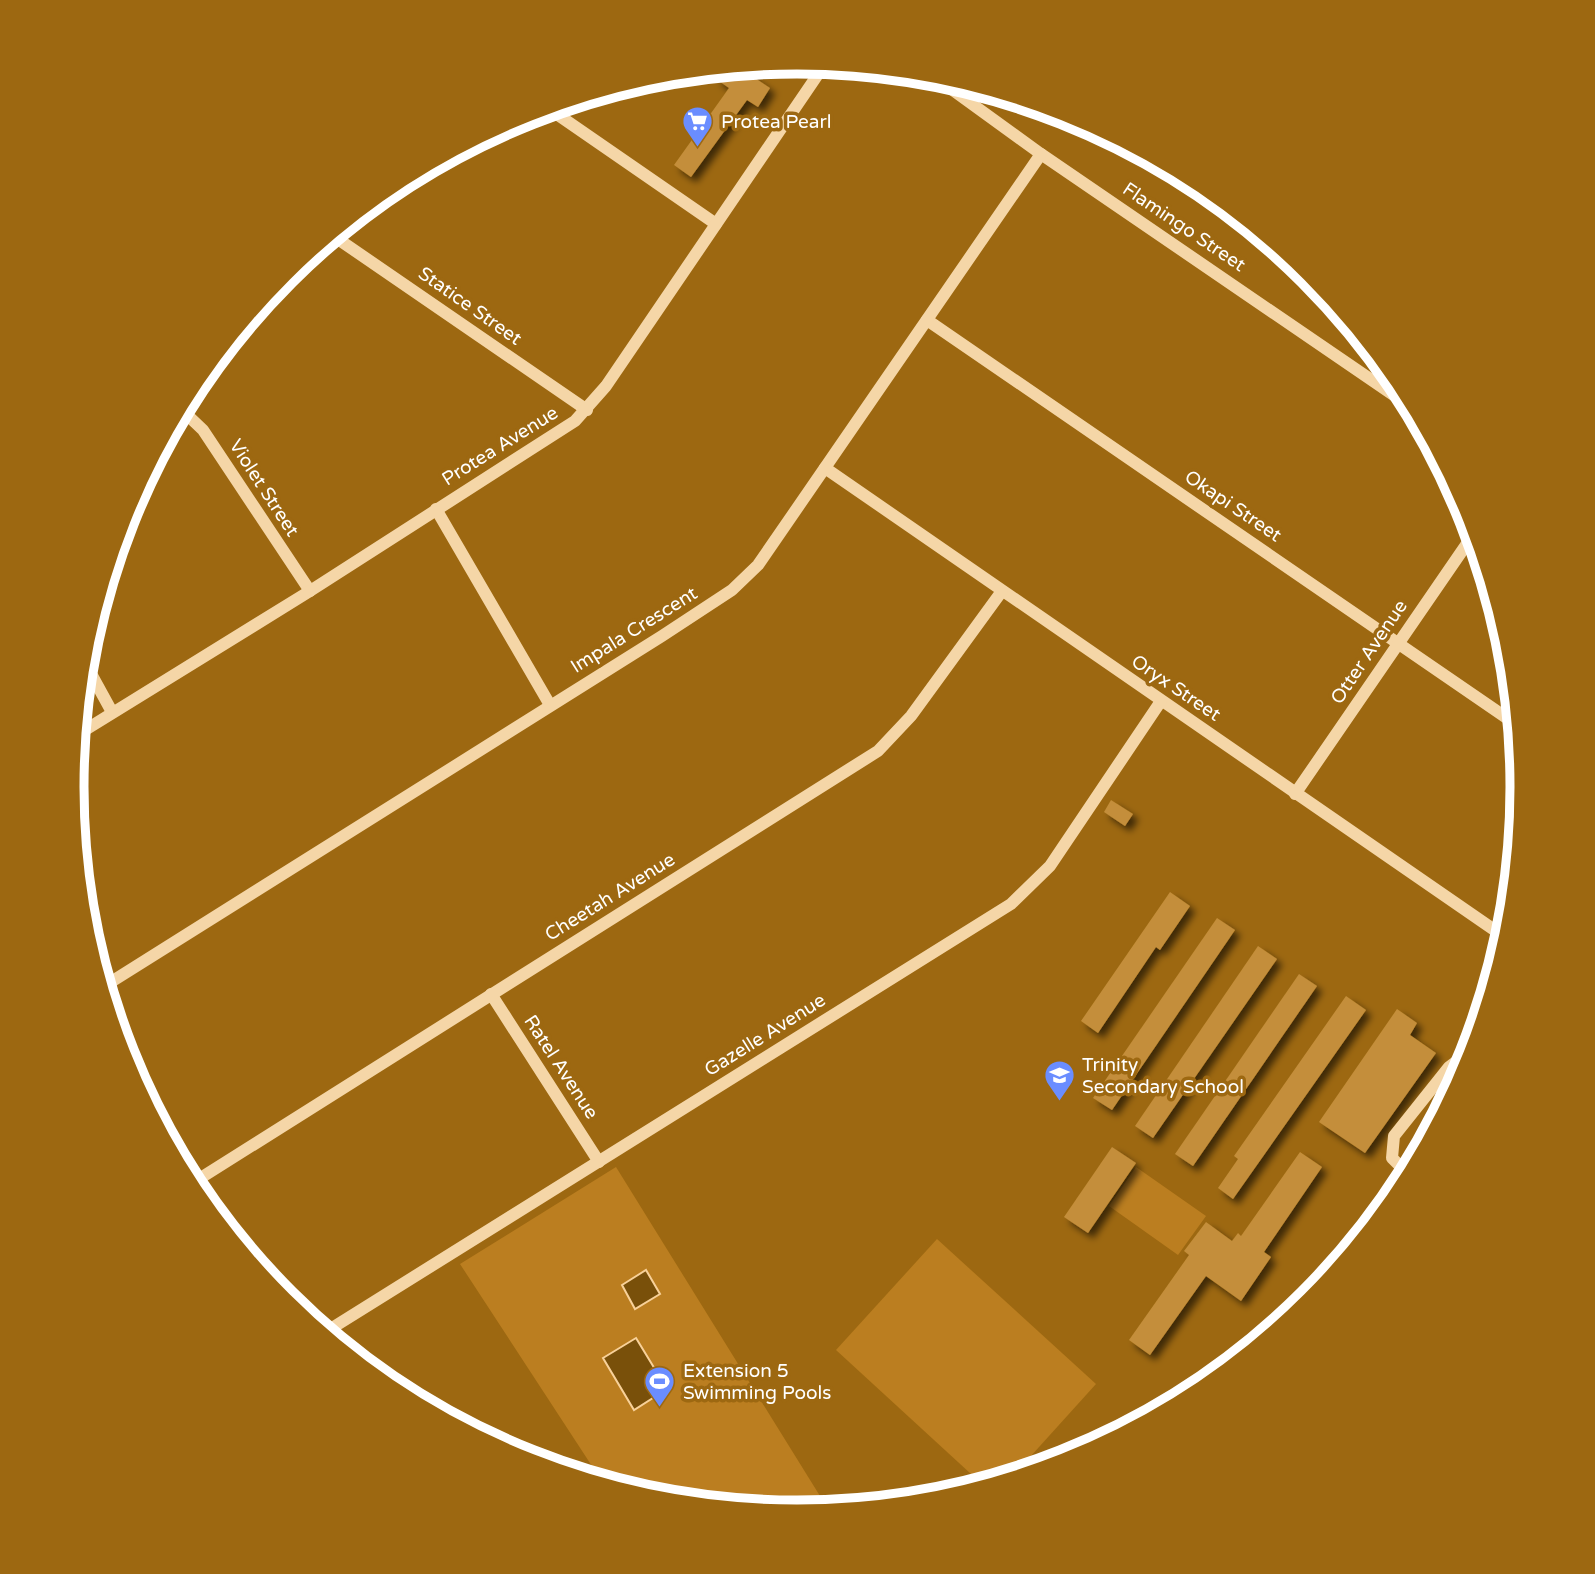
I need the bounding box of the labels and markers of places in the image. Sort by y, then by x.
supermarket icon: Protea Pearl [681,105,715,149]
place label: Protea Pearl [721,111,832,133]
place label: Trinity Secondary School [1082,1054,1244,1098]
school or university icon: Trinity Secondary School [1042,1059,1076,1103]
place label: Extension 5 Swimming Pools [683,1360,831,1404]
sports icon: Extension 5 Swimming Pools [643,1365,677,1409]

